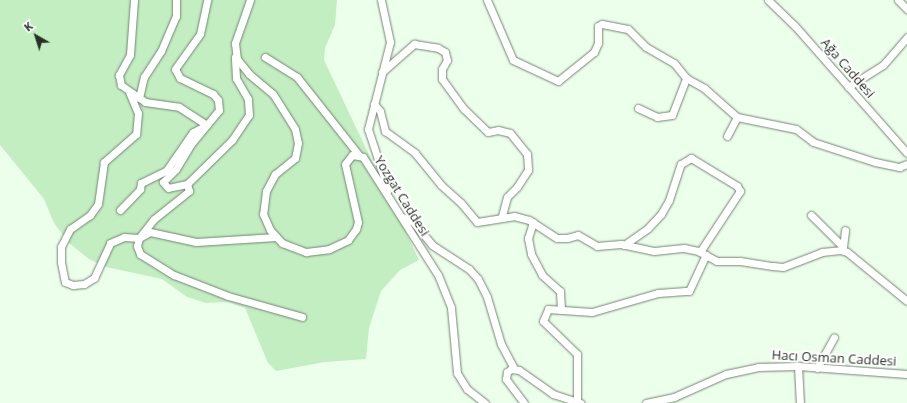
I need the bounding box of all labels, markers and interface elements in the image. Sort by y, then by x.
north arrow [16,16,56,56]
text: K [21,18,36,34]
street label: Ağa Caddesi [818,35,878,101]
street label: Yozgat Caddesi [371,153,433,239]
street label: Hacı Osman Caddesi [771,347,897,369]

